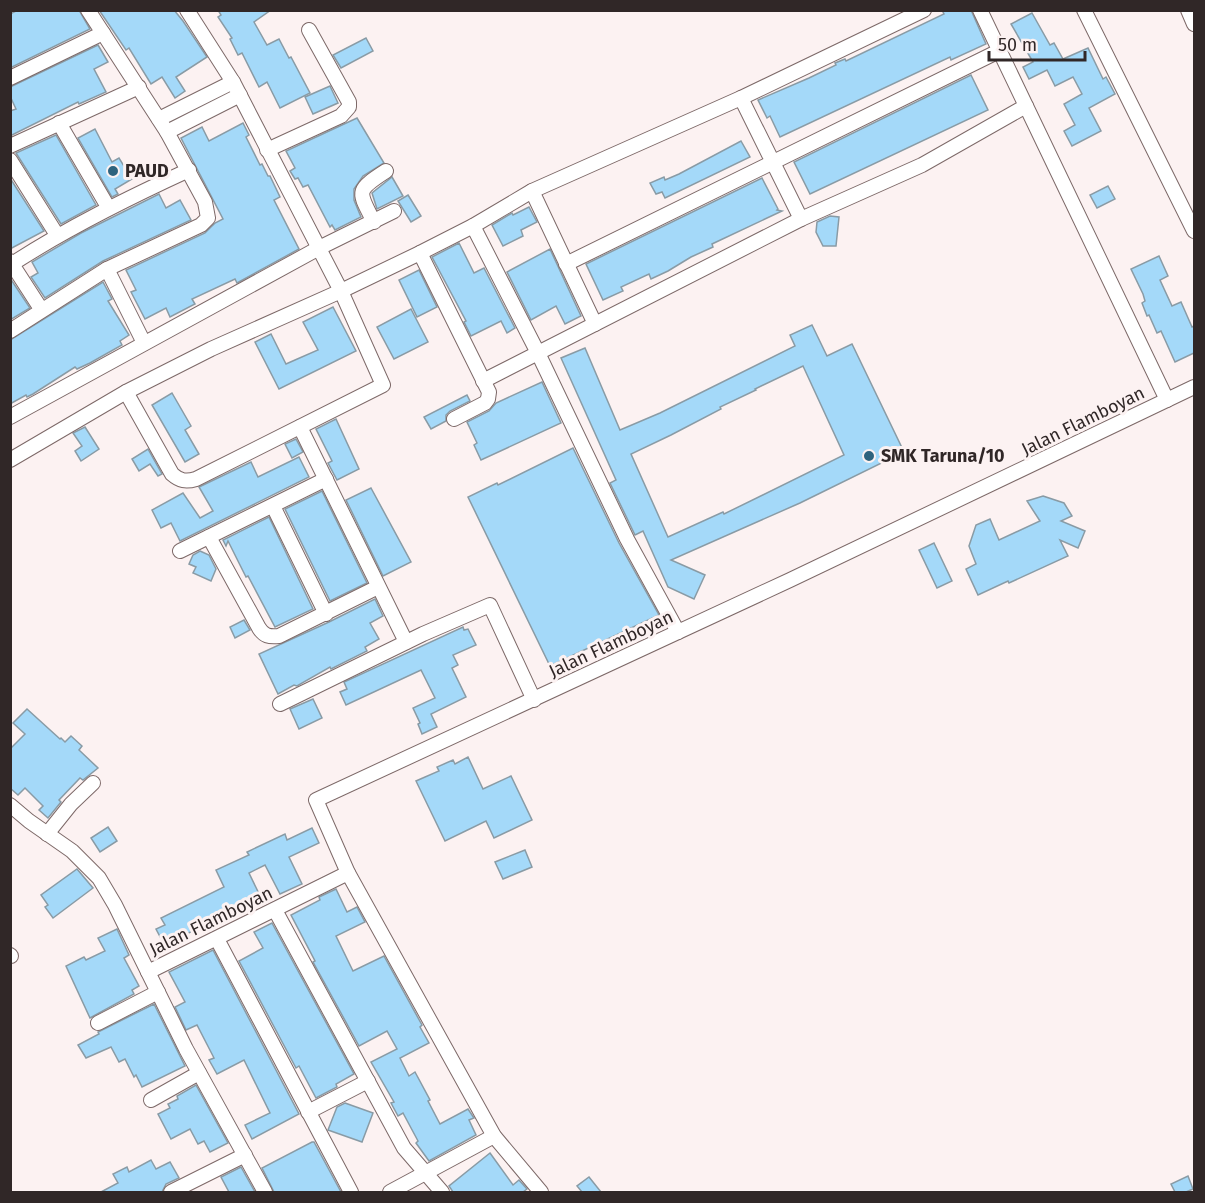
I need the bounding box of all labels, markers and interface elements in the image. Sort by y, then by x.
scale bar [989,24,1085,62]
text: 50 m [998,34,1037,56]
place label: PAUD [125,160,169,182]
marker: PAUD [106,164,120,178]
street label: Jalan Flamboyan [1018,382,1148,460]
place label: SMK Taruna/10 [881,445,1005,467]
marker: SMK Taruna/10 [862,449,876,463]
street label: Jalan Flamboyan [545,606,677,682]
street label: Jalan Flamboyan [146,882,276,960]

